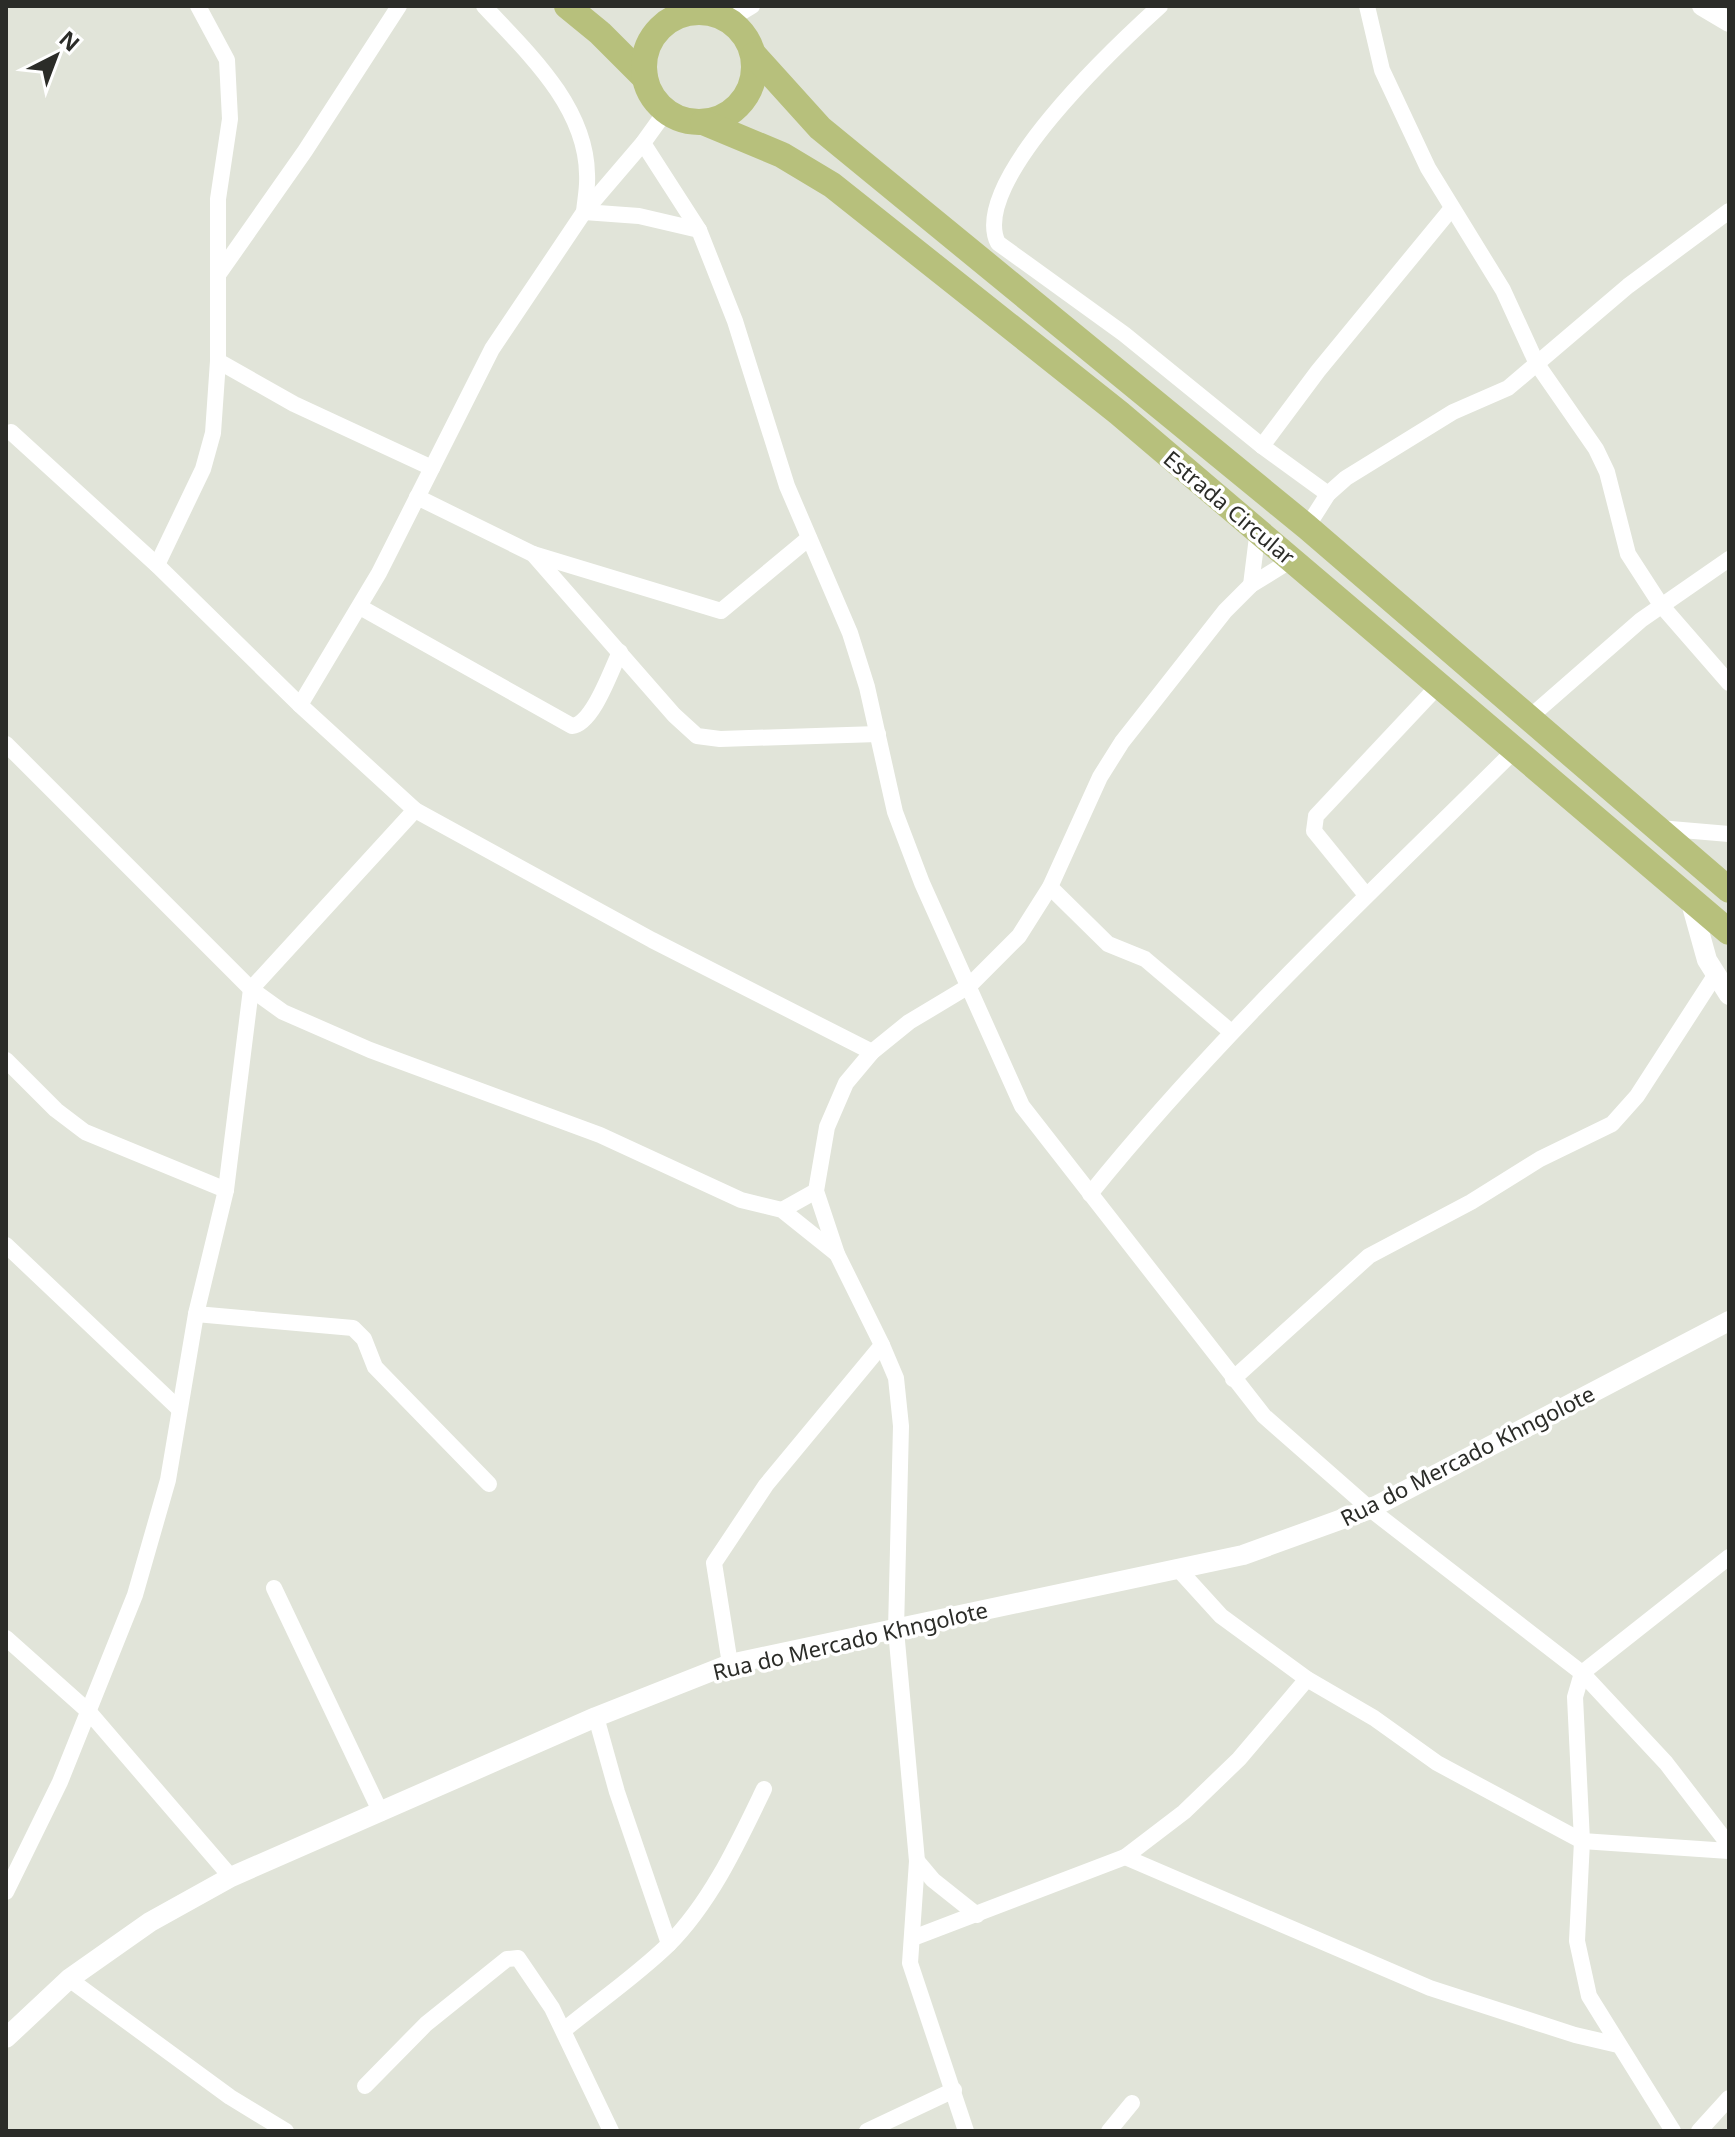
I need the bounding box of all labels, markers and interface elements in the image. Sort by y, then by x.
north arrow [16,16,96,96]
text: N [53,23,87,58]
street label: Estrada Circular [1158,443,1302,571]
street label: Rua do Mercado Khngolote [1335,1378,1599,1532]
street label: Rua do Mercado Khngolote [710,1594,990,1686]

